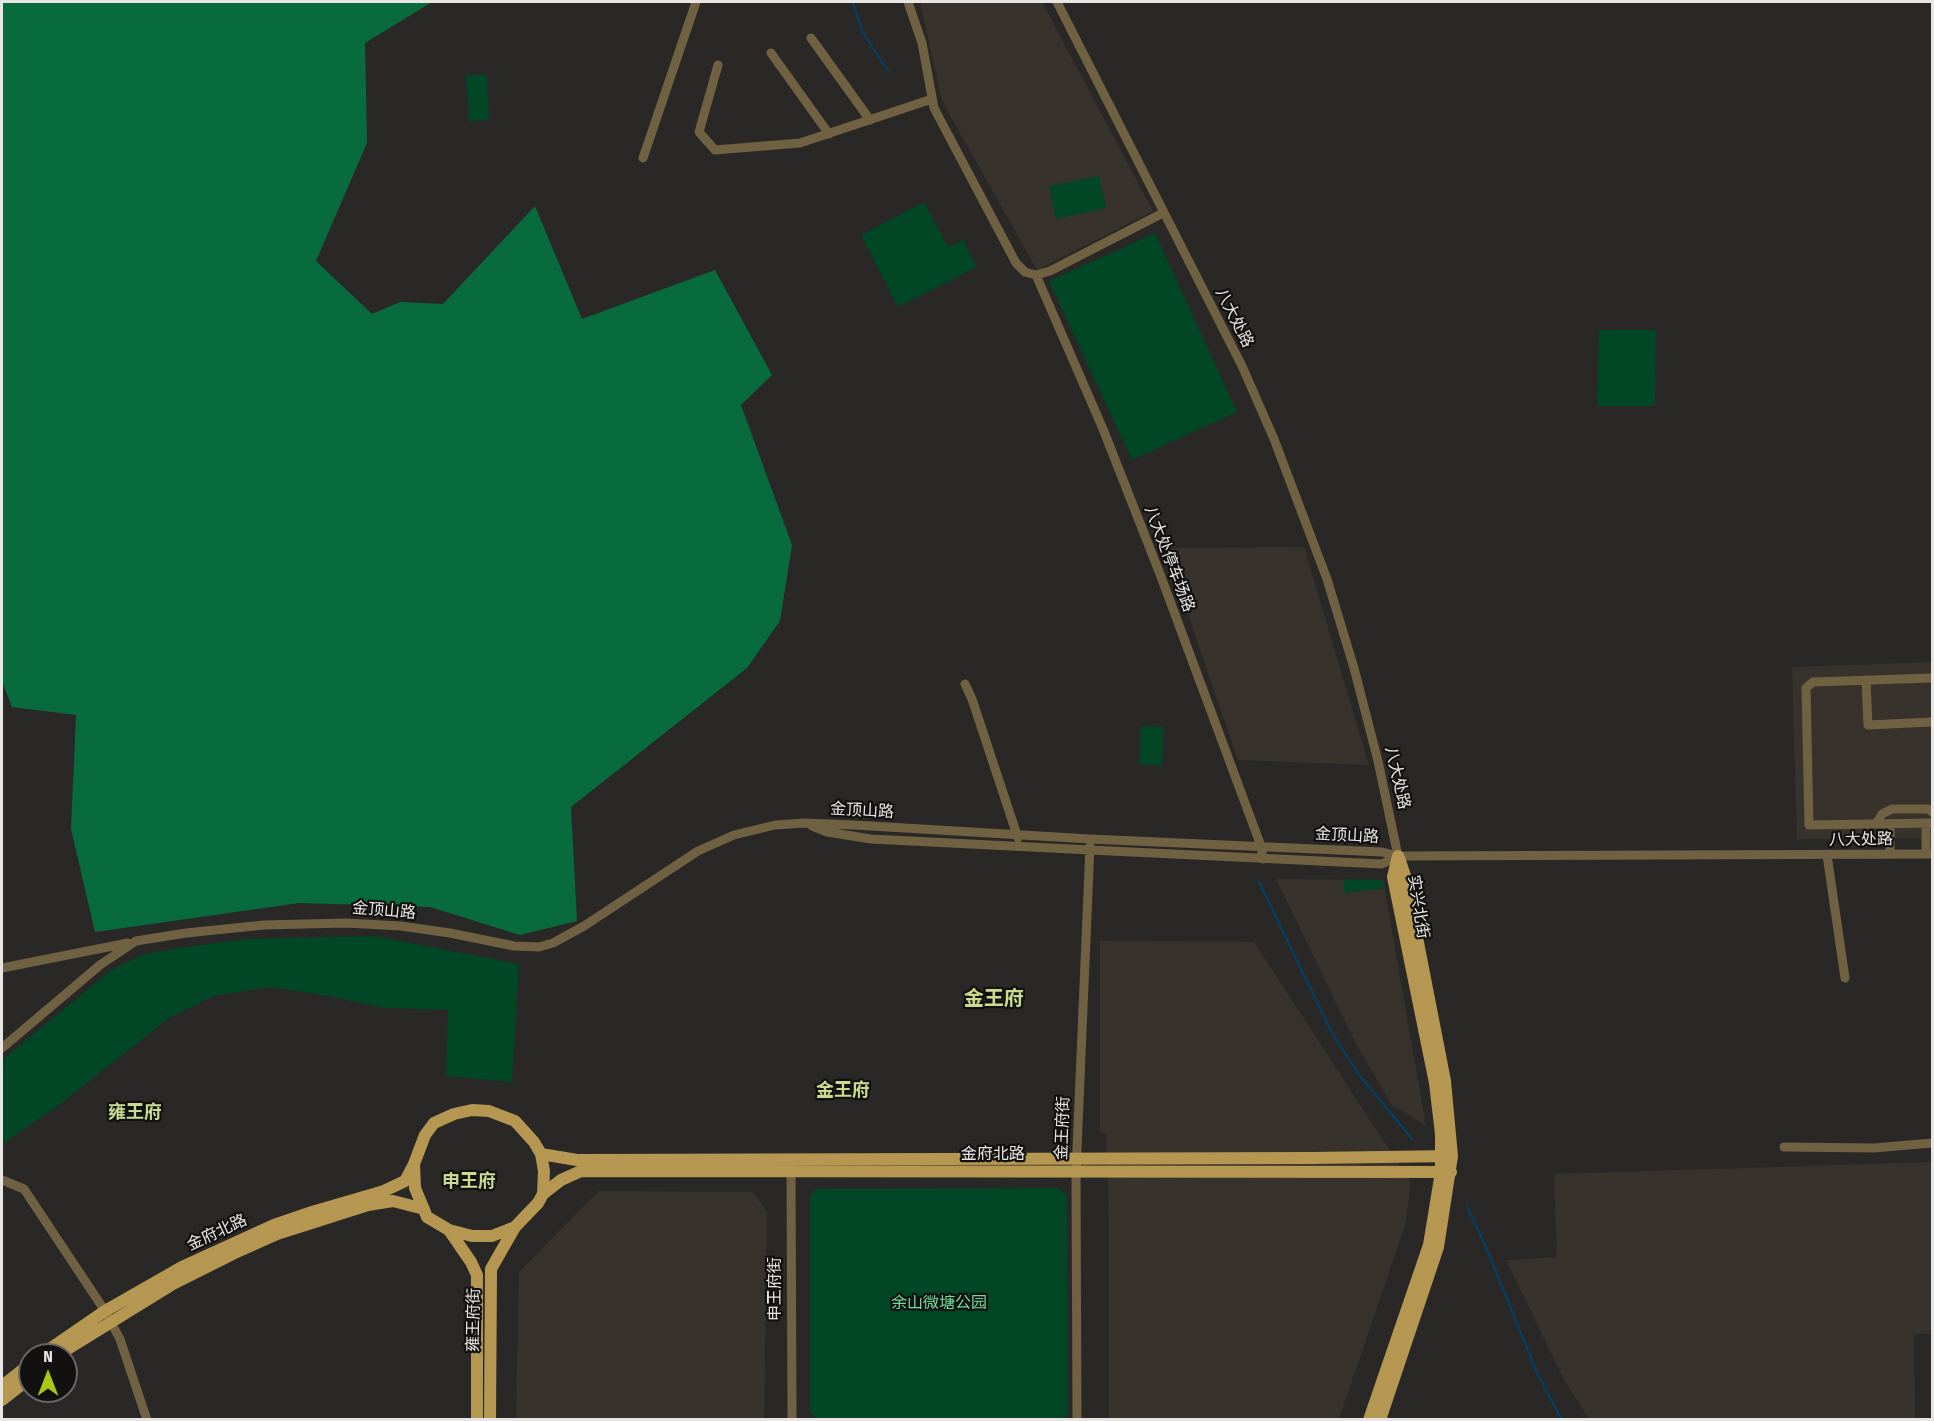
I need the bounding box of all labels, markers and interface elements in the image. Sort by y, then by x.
street label: 八大处路 [1211,285,1257,351]
street label: 八大处停车场路 [1140,503,1198,615]
street label: 八大处路 [1380,745,1414,811]
street label: 金顶山路 [830,800,894,822]
street label: 金顶山路 [1315,825,1379,847]
street label: 八大处路 [1829,830,1893,850]
street label: 实兴北街 [1404,874,1432,940]
street label: 金顶山路 [351,899,417,923]
district label: 金王府 [964,987,1024,1011]
district label: 金王府 [816,1080,870,1102]
street label: 金王府街 [1052,1096,1074,1160]
district label: 雍王府 [108,1102,162,1124]
street label: 金府北路 [961,1145,1025,1165]
district label: 申王府 [442,1171,496,1193]
street label: 金府北路 [184,1211,250,1255]
street label: 申王府街 [766,1257,786,1321]
street label: 雍王府街 [464,1288,484,1352]
park label: 余山微塘公园 [891,1294,987,1314]
north arrow [18,1343,78,1403]
text: N [43,1347,53,1366]

